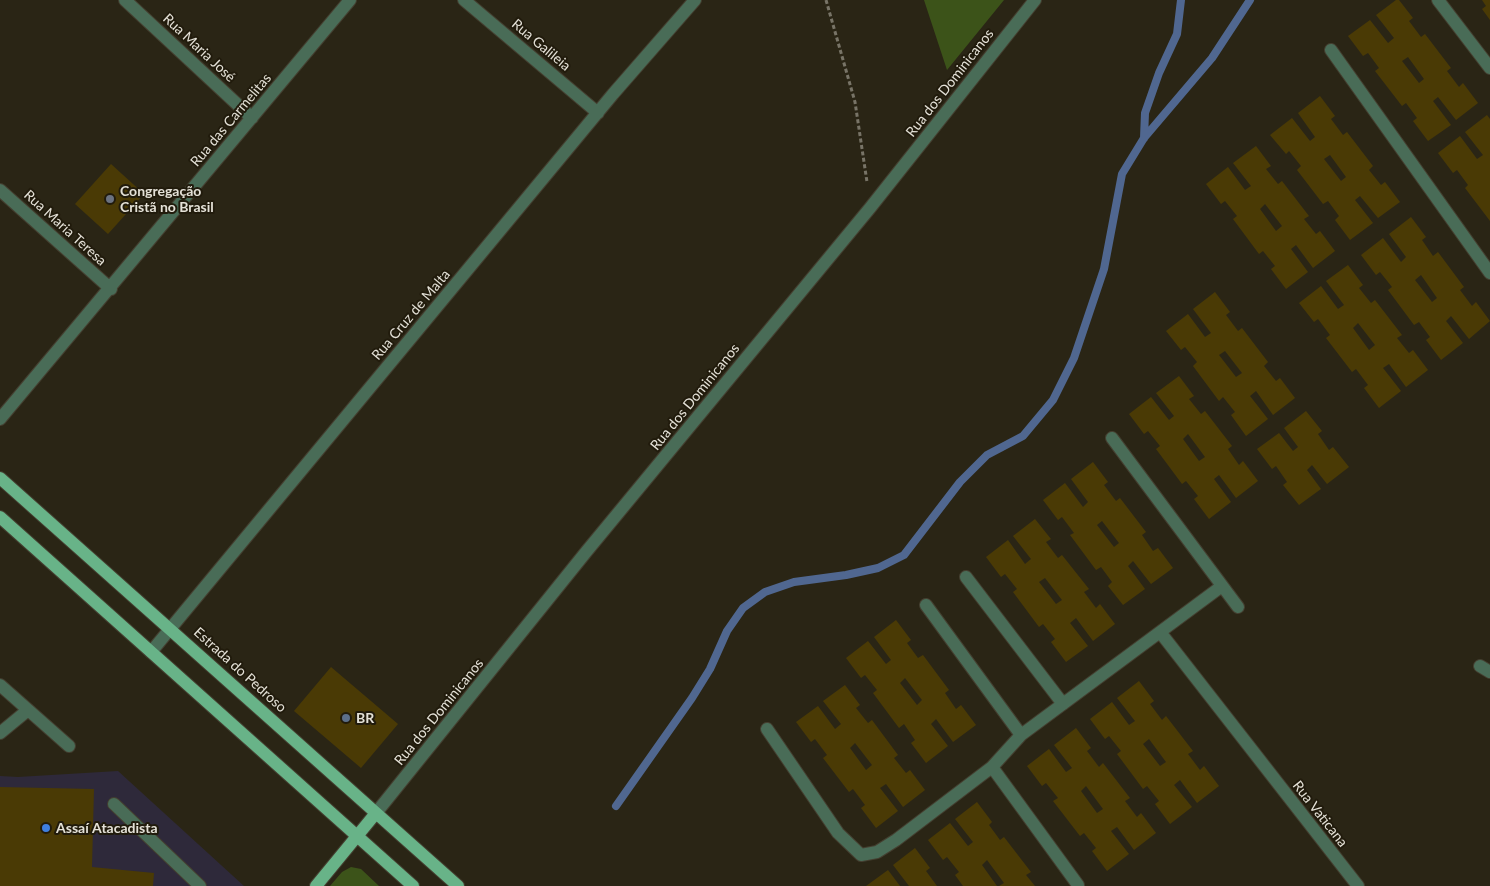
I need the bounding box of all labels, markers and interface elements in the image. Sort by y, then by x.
street label: Rua Maria José [159,10,239,86]
street label: Rua Galileia [508,16,574,74]
street label: Rua dos Dominicanos [903,26,997,140]
street label: Rua das Carmelitas [187,70,275,170]
place label: Congregação Cristã no Brasil [120,183,214,216]
street label: Rua Maria Teresa [20,187,110,269]
marker: Congregação Cristã no Brasil [104,193,116,205]
street label: Rua Cruz de Malta [368,266,454,364]
street label: Rua dos Dominicanos [647,340,743,454]
street label: Estrada do Pedroso [190,624,290,716]
street label: Rua dos Dominicanos [391,655,487,769]
place label: BR [356,710,374,726]
marker: BR [340,712,352,724]
street label: Rua Vaticana [1289,778,1351,850]
place label: Assaí Atacadista [56,820,158,836]
marker: Assaí Atacadista [40,822,52,834]

